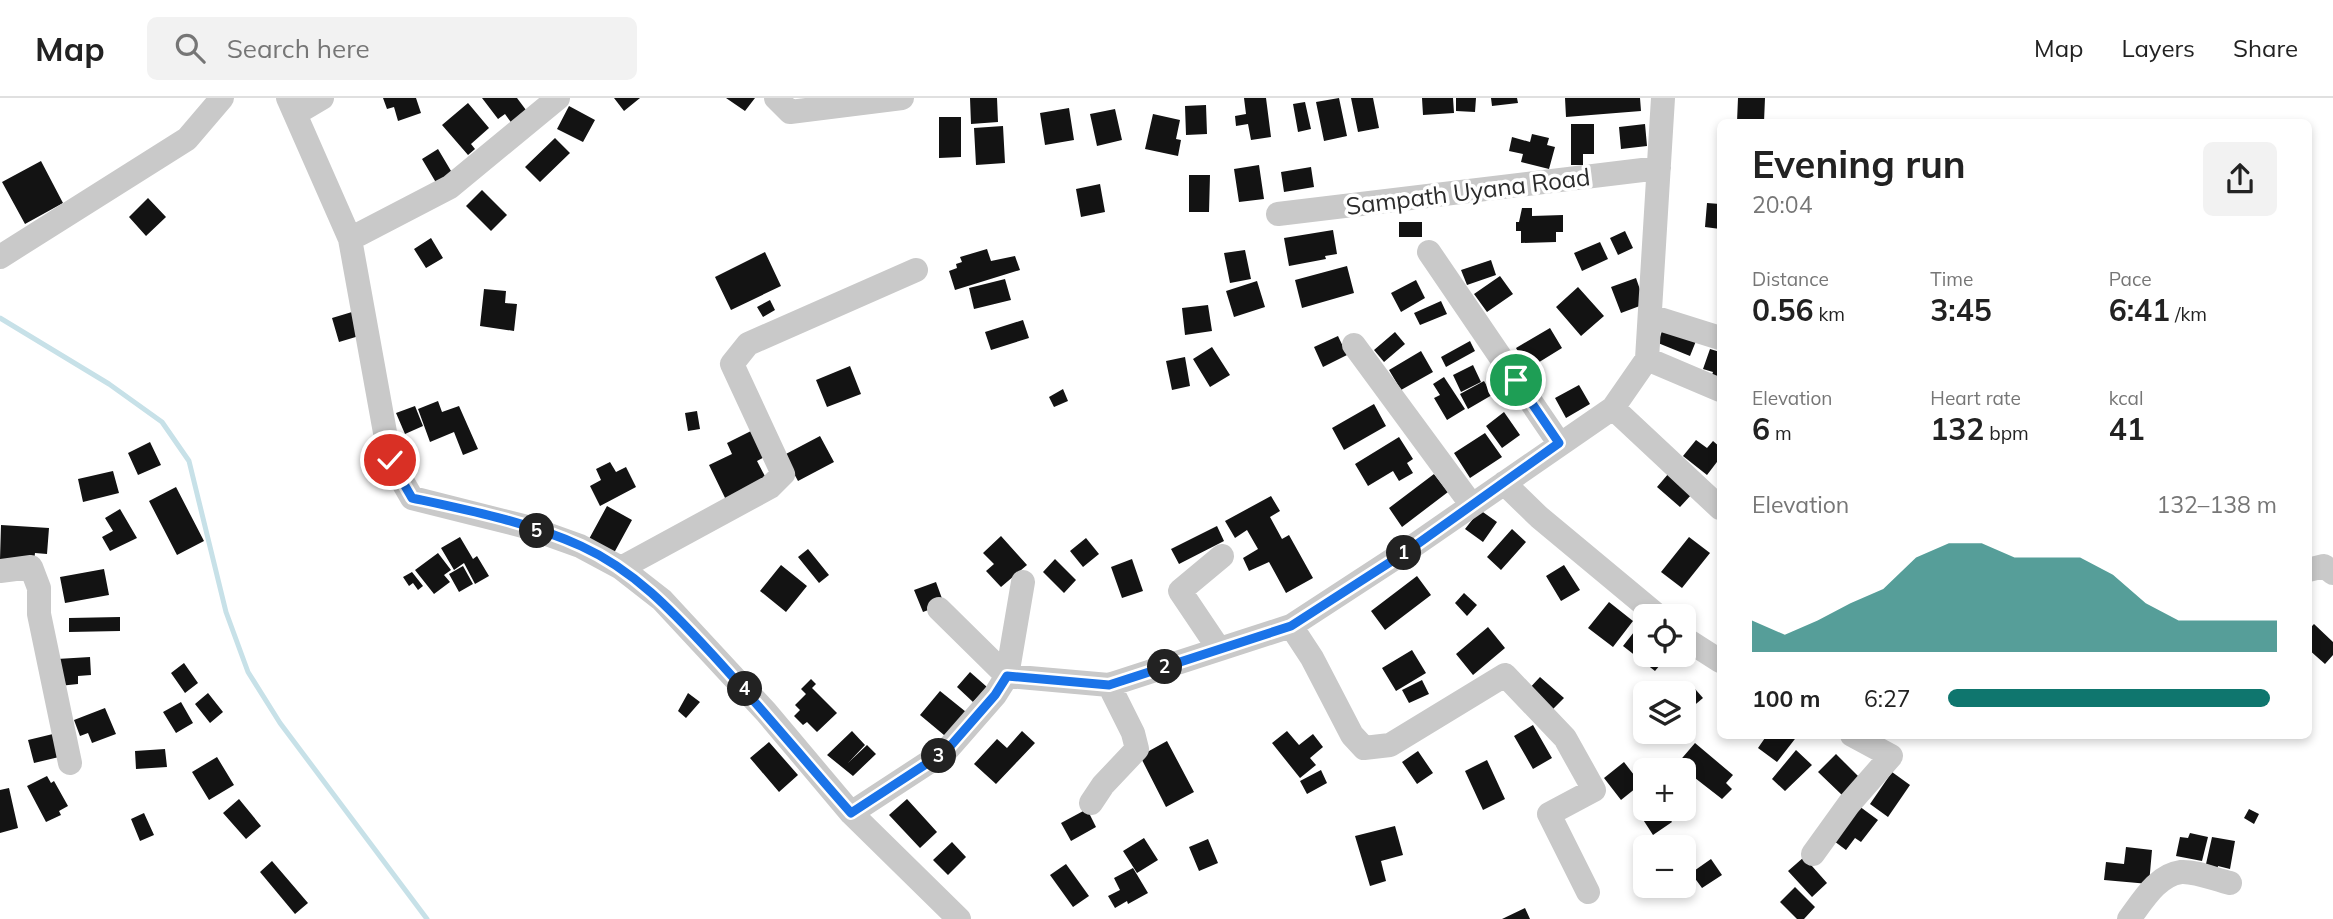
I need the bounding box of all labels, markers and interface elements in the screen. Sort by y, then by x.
search box [147,17,637,80]
text: Map [35,28,105,69]
icon: search [171,29,209,67]
text: Search here [227,32,370,65]
text: Map [2034,33,2083,63]
text: Layers [2121,33,2195,63]
text: Share [2233,33,2298,63]
text: Evening run [1752,140,1966,188]
button: share [2203,142,2277,216]
street label: Sampath Uyana Road [1344,161,1592,221]
text: 20:04 [1752,190,1812,219]
text: Distance [1752,267,1829,291]
text: Time [1930,267,1973,291]
text: Pace [2109,267,2152,291]
text: 0.56 [1752,291,1813,329]
text: 3:45 [1930,291,1992,329]
text: 6:41 [2109,291,2170,329]
text: km [1813,302,1845,326]
text: /km [2170,302,2207,326]
pin [1486,350,1546,410]
icon: arrive [1497,361,1535,399]
text: Elevation [1752,386,1832,410]
text: Heart rate [1930,386,2021,410]
text: kcal [2109,386,2143,410]
text: 6 [1752,410,1770,448]
text: 132 [1930,410,1984,448]
text: 41 [2109,410,2145,448]
text: m [1770,421,1792,445]
text: bpm [1984,421,2029,445]
pin [360,430,420,490]
icon: check [371,441,409,479]
text: Elevation [1752,490,1849,519]
text: 132–138 m [2156,490,2277,519]
pin: 5 [520,514,554,548]
text: 5 [531,518,542,542]
pin: 1 [1386,536,1422,570]
text: 1 [1398,540,1409,564]
map controls [1633,604,1696,898]
button: locate [1633,604,1696,667]
pin: 2 [1148,650,1182,684]
text: 2 [1159,654,1170,678]
pin: 4 [728,672,762,706]
text: 4 [739,676,750,700]
button: layers [1633,681,1696,744]
text: 100 m [1752,684,1820,713]
text: 6:27 [1864,684,1911,713]
pin: 3 [922,738,956,774]
text: 3 [933,743,944,767]
button: + [1633,758,1696,821]
button: − [1633,835,1696,898]

